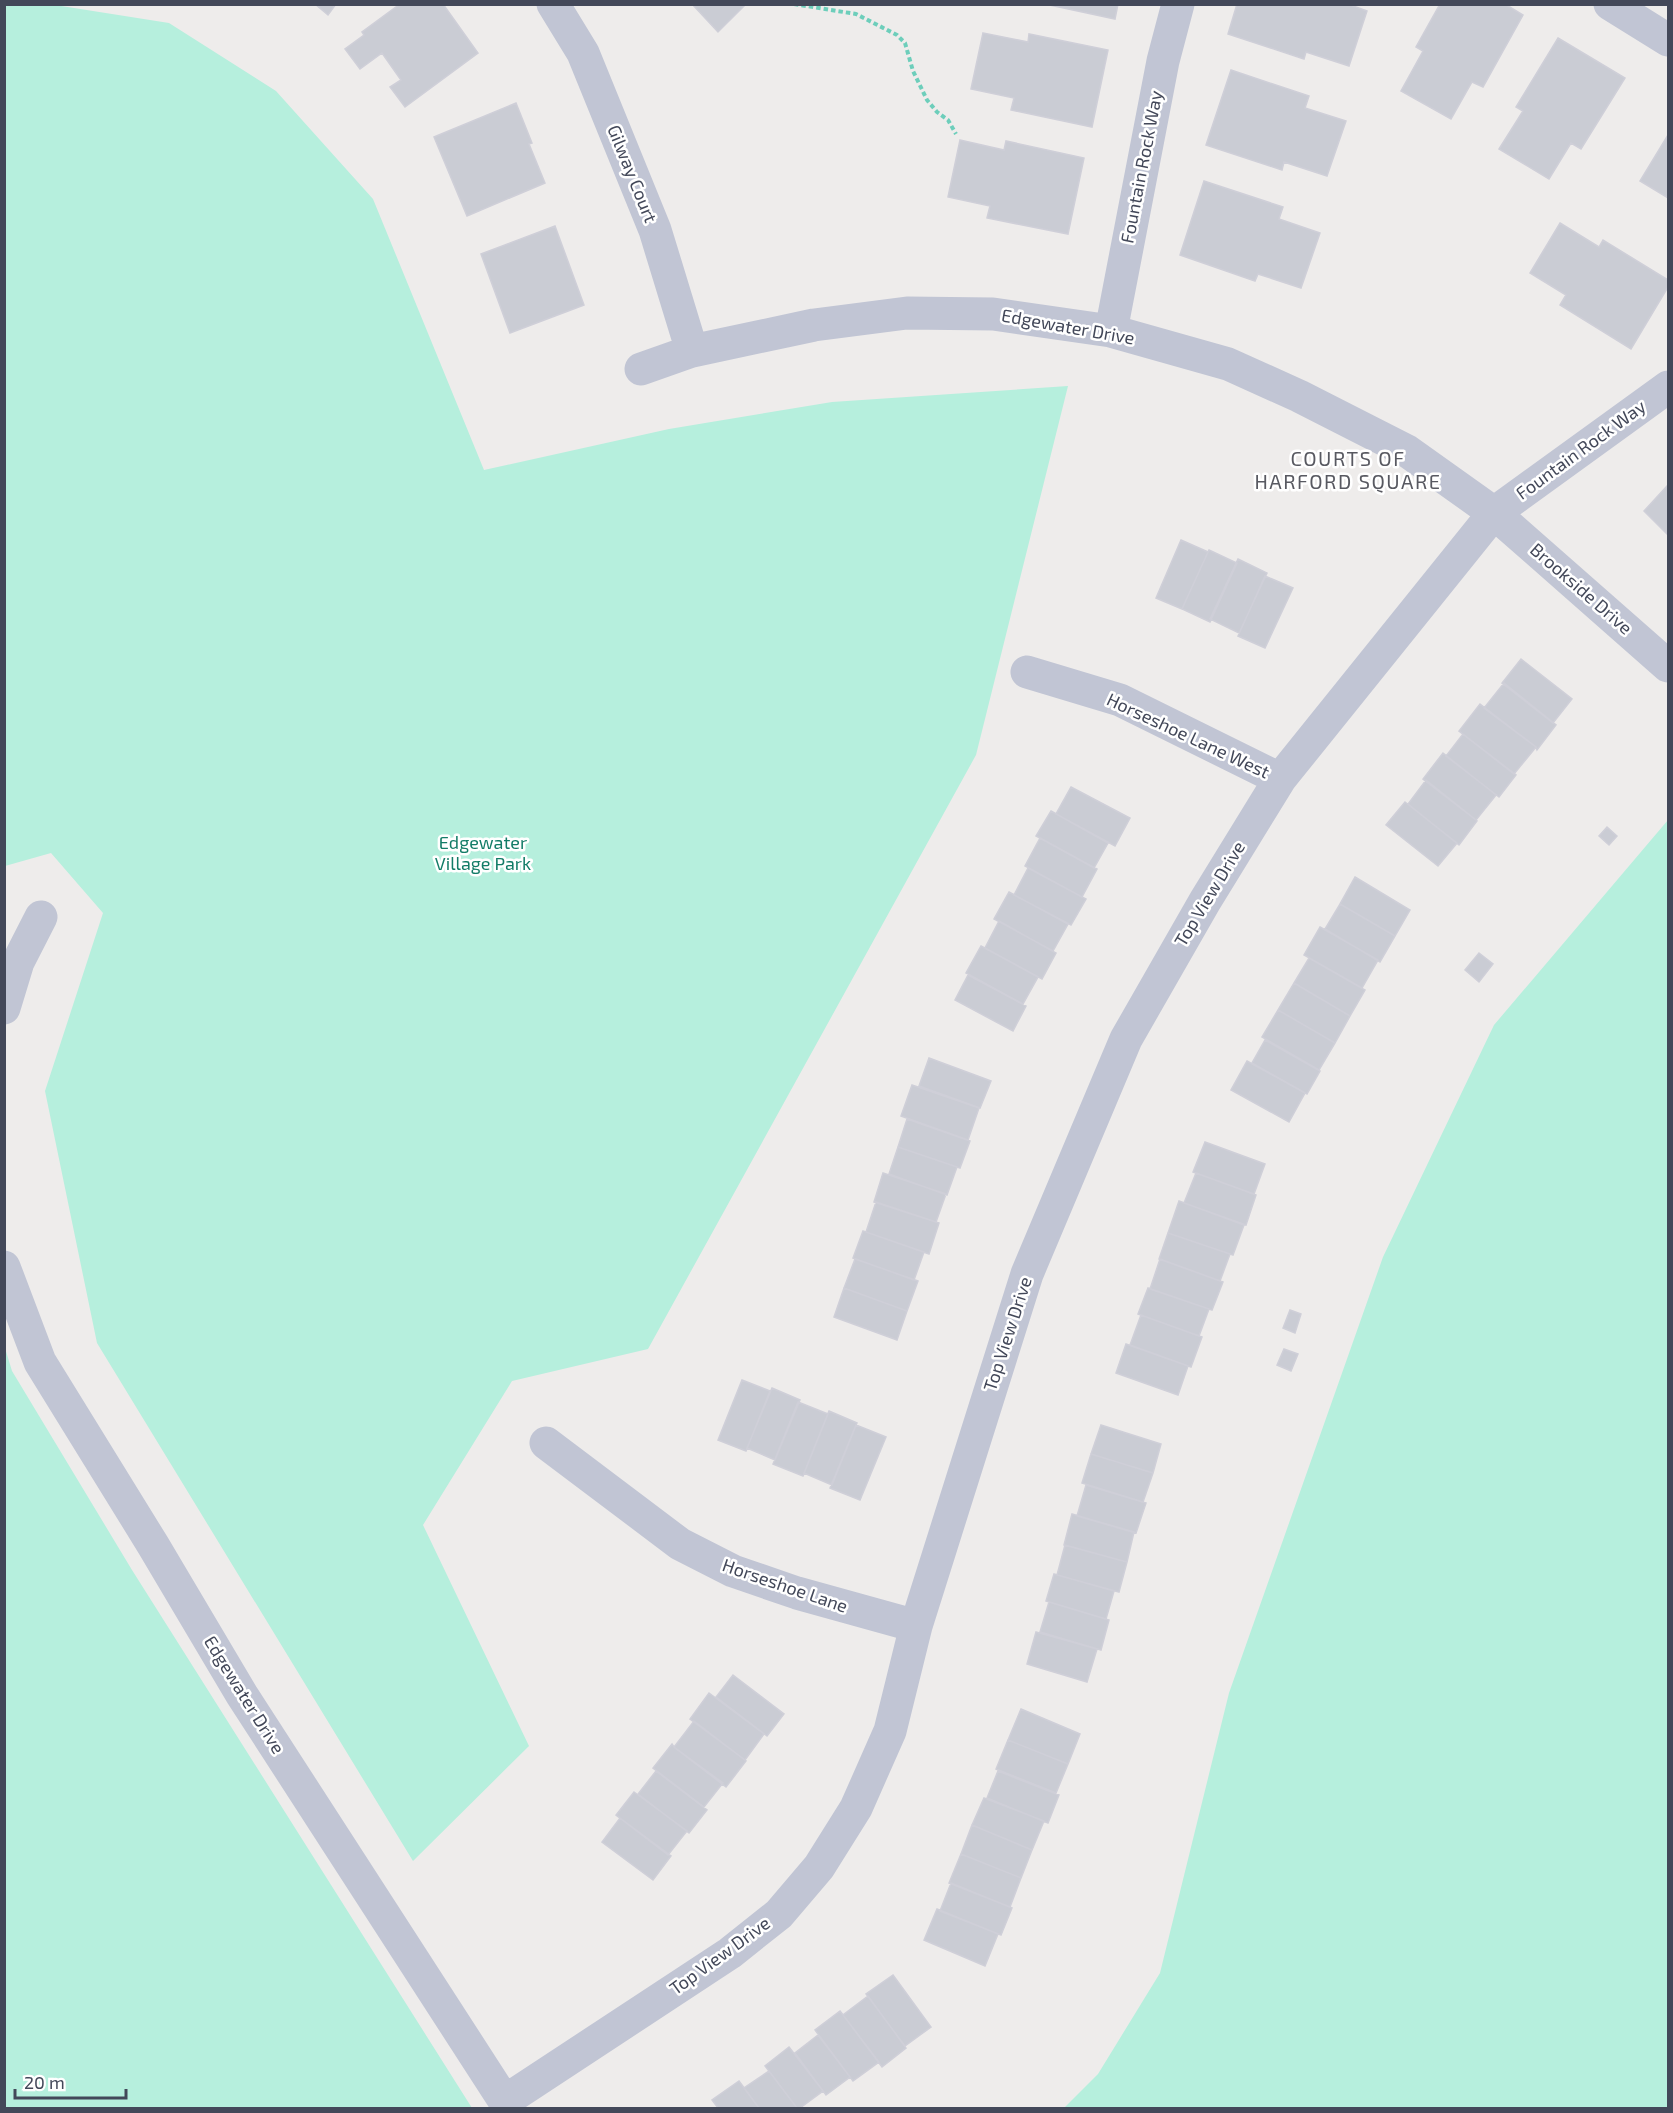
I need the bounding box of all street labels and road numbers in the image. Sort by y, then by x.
street label: Fountain Rock Way [1115,88,1167,245]
street label: Gilway Court [603,122,663,226]
street label: Edgewater Drive [1000,303,1136,349]
street label: Fountain Rock Way [1511,394,1650,504]
street label: Brookside Drive [1526,538,1637,639]
street label: Horseshoe Lane West [1103,688,1274,783]
street label: Top View Drive [1169,837,1249,950]
street label: Top View Drive [978,1274,1036,1394]
street label: Horseshoe Lane [720,1553,851,1617]
street label: Edgewater Drive [200,1631,290,1757]
street label: Top View Drive [665,1911,774,1999]

